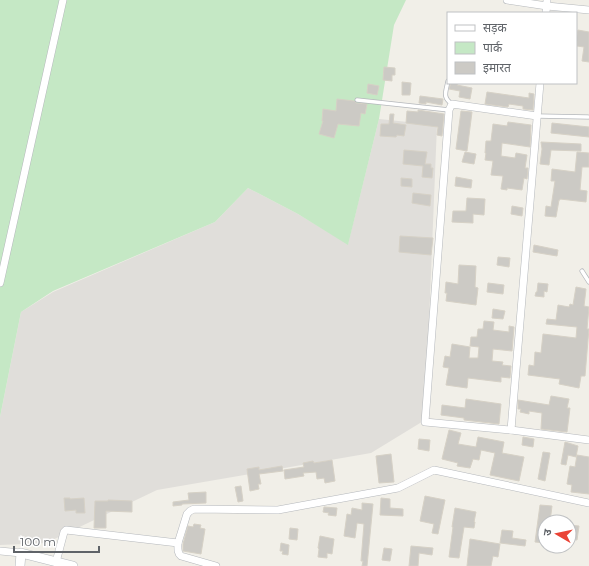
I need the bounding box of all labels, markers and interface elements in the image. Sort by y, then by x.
legend [447,12,577,84]
text: सड़क [483,20,508,35]
text: पार्क [483,40,503,55]
text: इमारत [483,60,512,75]
north arrow [537,514,577,554]
scale bar [14,528,99,554]
text: उ [540,528,555,537]
text: 100 m [20,534,56,549]

